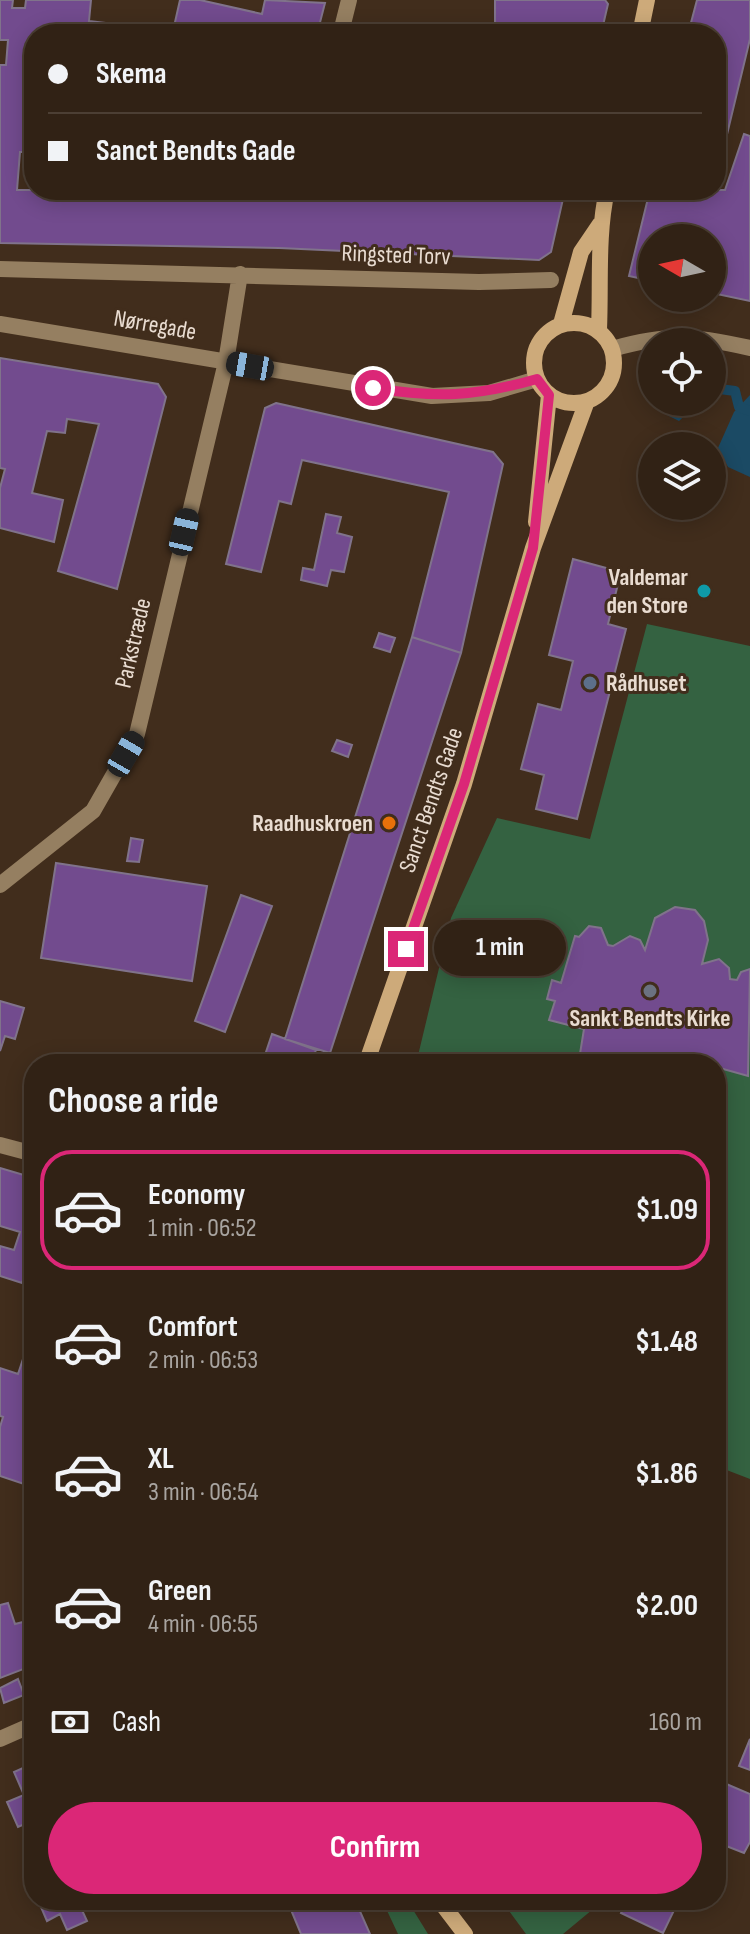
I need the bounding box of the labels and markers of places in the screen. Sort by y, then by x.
place label: Valdemar den Store [606,563,689,620]
marker: Valdemar den Store [695,582,713,600]
place label: Rådhuset [606,669,686,698]
marker: Rådhuset [581,674,599,692]
place label: Raadhuskroen [252,809,373,838]
marker: Raadhuskroen [380,814,398,832]
marker: Sankt Bendts Kirke [641,982,659,1000]
place label: Sankt Bendts Kirke [570,1004,730,1033]

